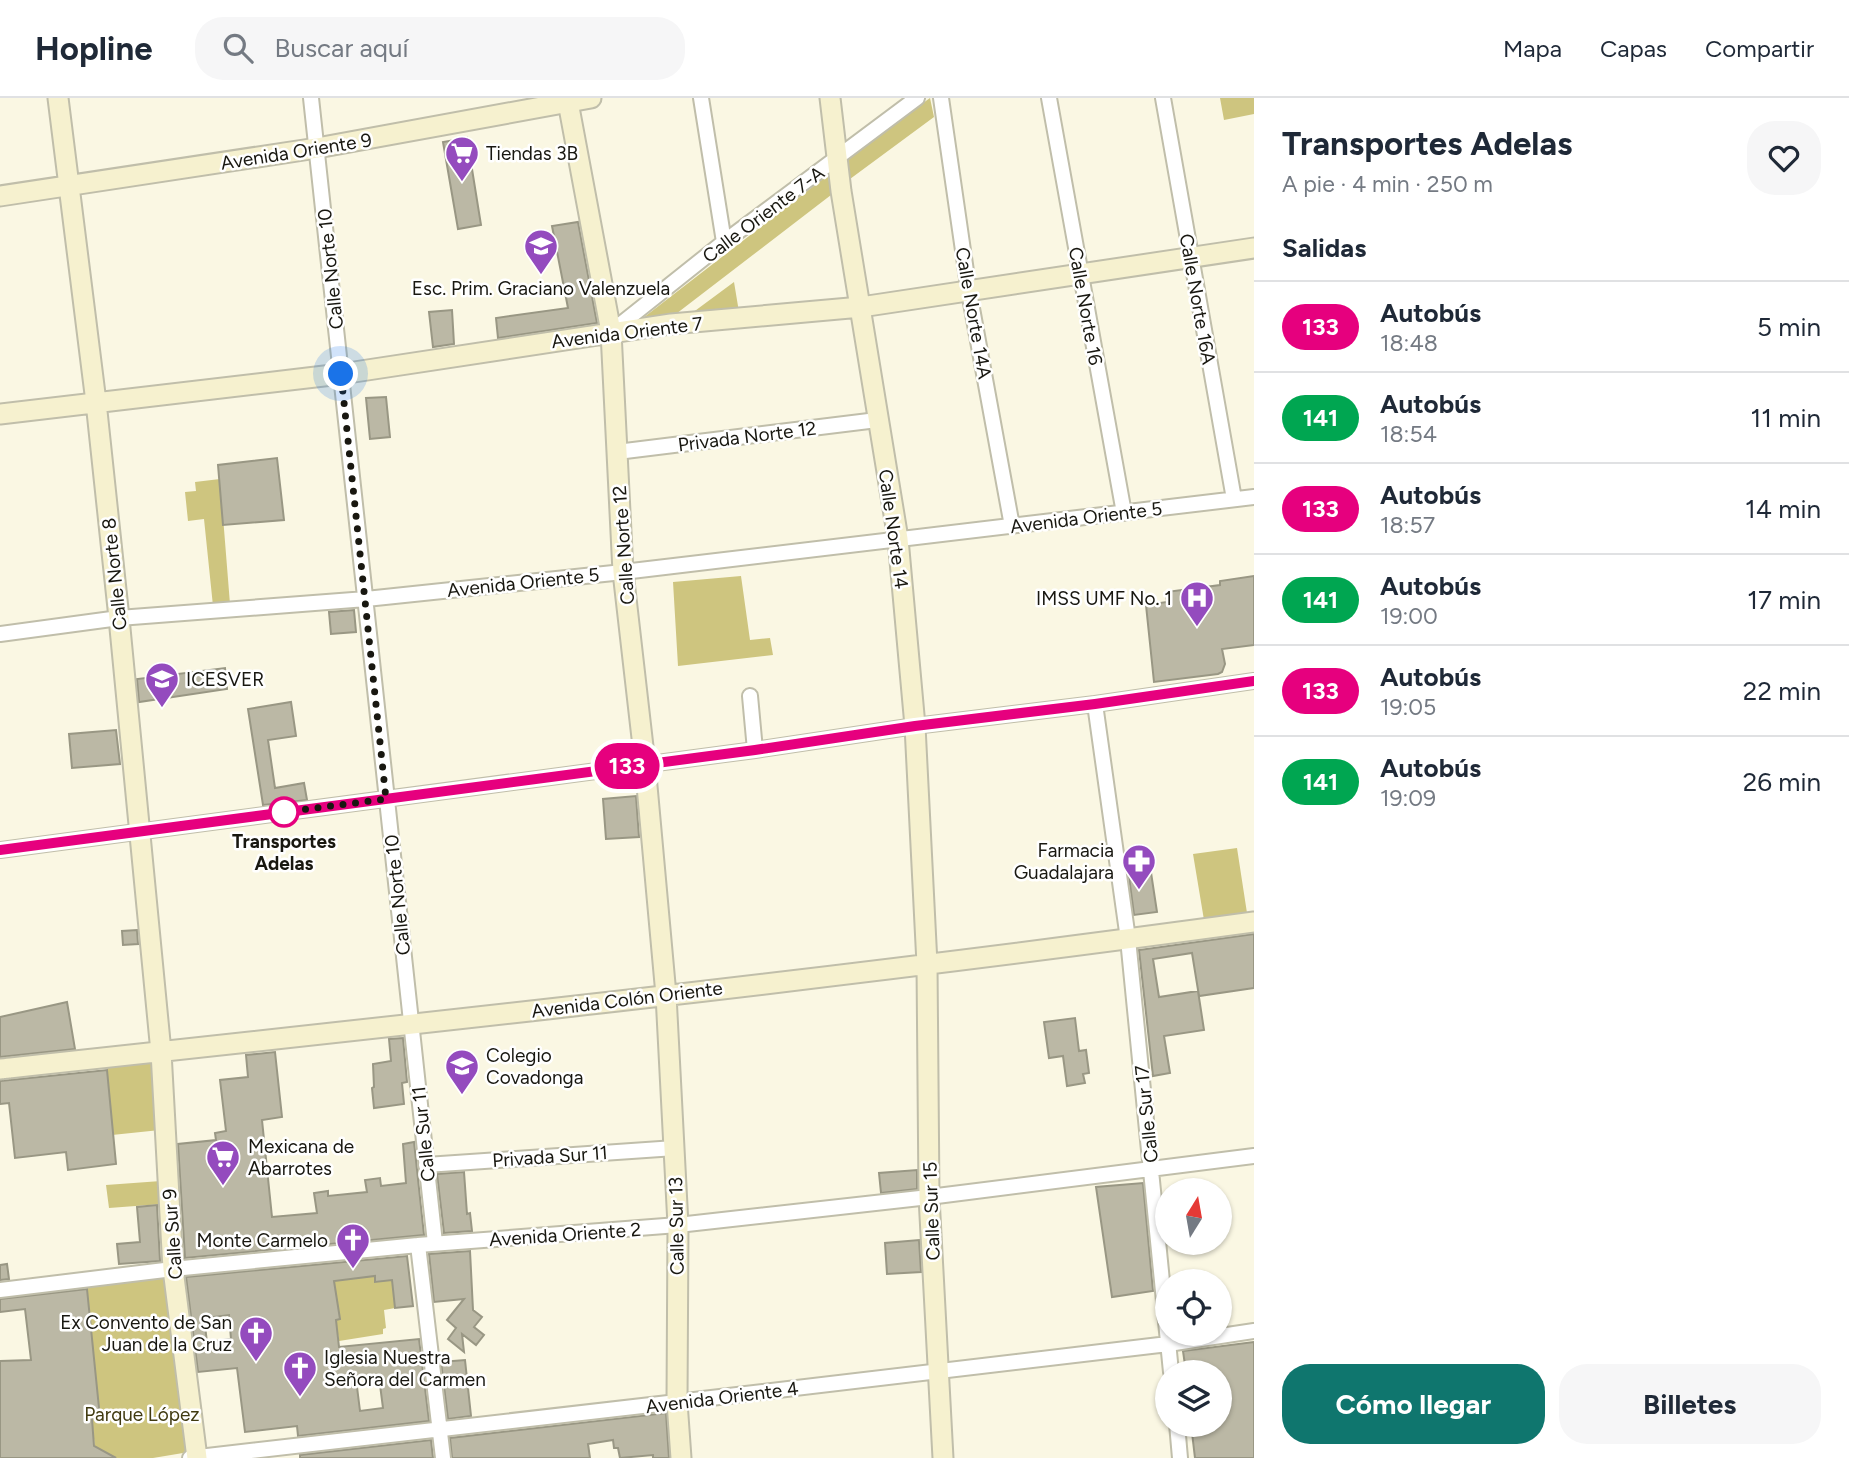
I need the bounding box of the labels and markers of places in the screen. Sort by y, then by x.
supermarket icon: Tiendas 3B [443,134,481,183]
place label: Tiendas 3B [486,142,578,165]
school or university icon: Esc. Prim. Graciano Valenzuela [522,227,560,276]
place label: Esc. Prim. Graciano Valenzuela [412,277,670,300]
hospital icon: IMSS UMF No. 1 [1178,579,1216,628]
place label: IMSS UMF No. 1 [1036,587,1172,610]
school or university icon: ICESVER [143,660,181,709]
place label: ICESVER [186,668,264,691]
marker: Transportes Adelas [269,797,299,827]
place label: Transportes Adelas [232,830,336,875]
place label: Farmacia Guadalajara [1014,839,1114,884]
pharmacy icon: Farmacia Guadalajara [1120,842,1158,891]
place label: Colegio Covadonga [486,1044,583,1089]
school or university icon: Colegio Covadonga [443,1047,481,1096]
place label: Mexicana de Abarrotes [248,1135,354,1180]
supermarket icon: Mexicana de Abarrotes [204,1138,242,1187]
church icon: Monte Carmelo [334,1221,372,1270]
place label: Monte Carmelo [197,1229,328,1252]
place label: Ex Convento de San Juan de la Cruz [60,1311,232,1356]
church icon: Ex Convento de San Juan de la Cruz [237,1314,275,1363]
place label: Iglesia Nuestra Señora del Carmen [324,1346,486,1391]
church icon: Iglesia Nuestra Señora del Carmen [281,1349,319,1398]

